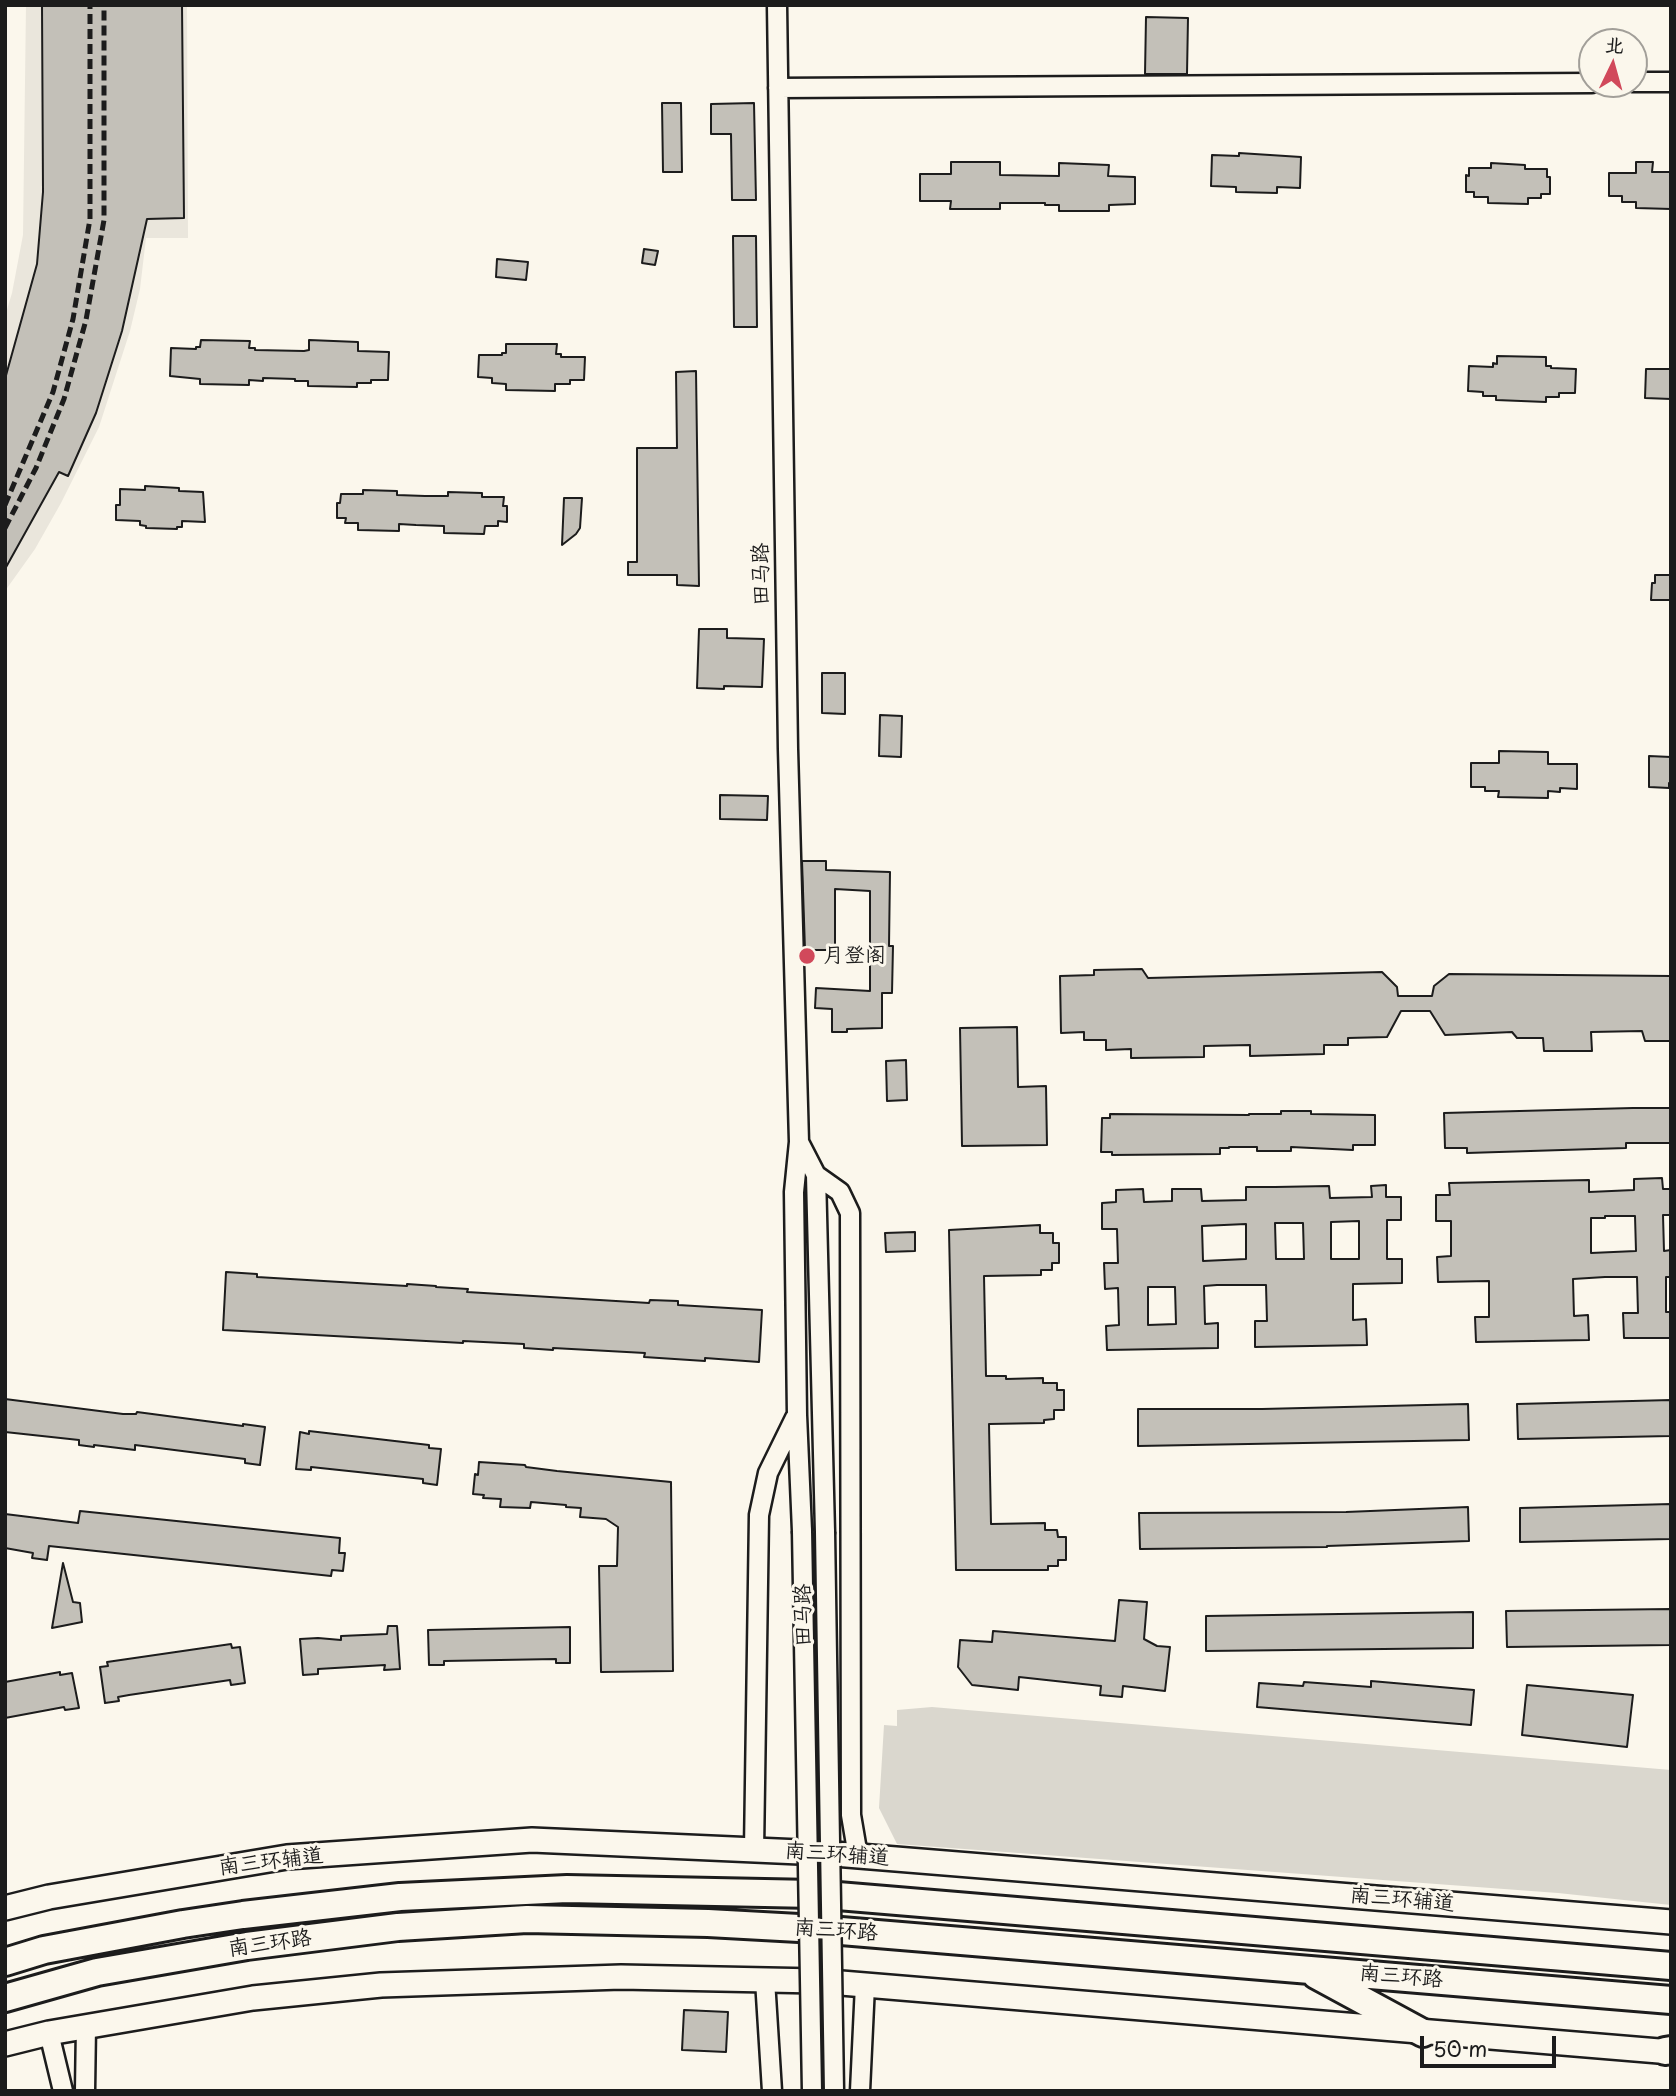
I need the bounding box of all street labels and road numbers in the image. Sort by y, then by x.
street label: 田马路 [749,542,775,606]
street label: 田马路 [791,1583,817,1647]
street label: 南三环辅道 [784,1839,890,1871]
street label: 南三环辅道 [217,1843,325,1881]
street label: 南三环辅道 [1349,1883,1455,1917]
street label: 南三环路 [793,1916,879,1946]
street label: 南三环路 [227,1926,313,1962]
street label: 南三环路 [1358,1961,1444,1993]

